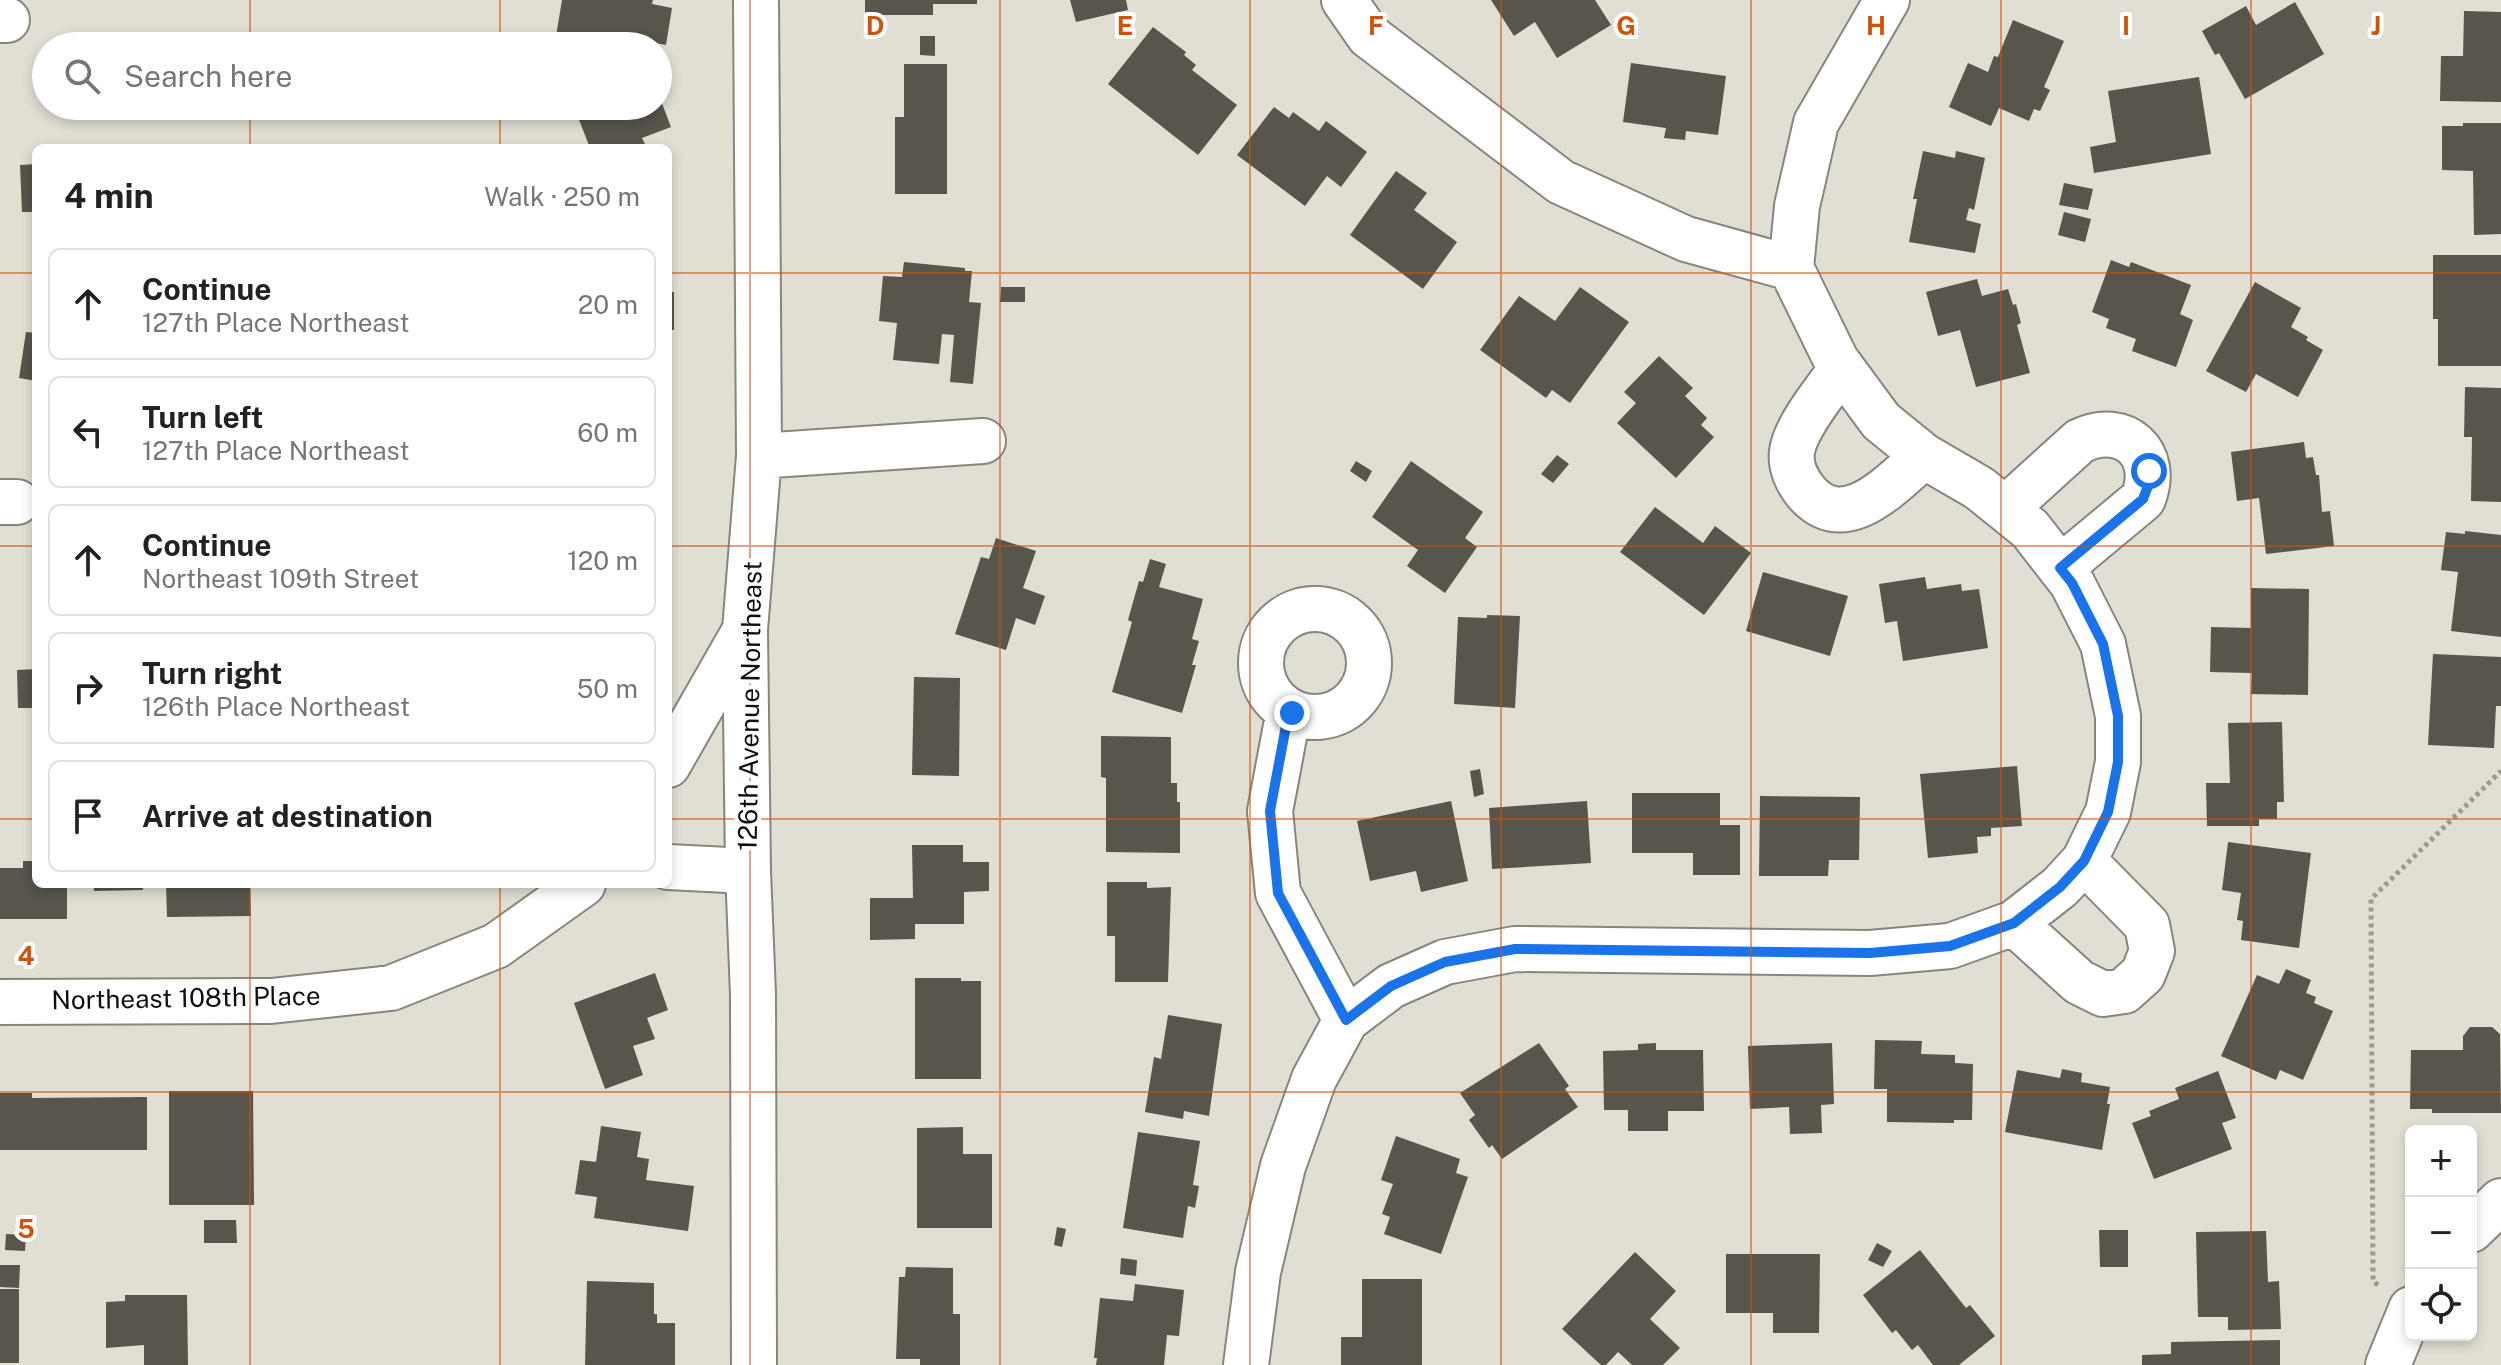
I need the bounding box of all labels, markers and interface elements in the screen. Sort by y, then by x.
text: D [866,10,884,41]
text: E [1117,10,1133,41]
text: F [1368,10,1384,41]
text: G [1616,10,1636,41]
text: H [1866,10,1886,41]
text: I [2122,10,2130,41]
text: J [2371,10,2381,41]
search box [32,32,672,120]
icon: search [60,54,104,98]
text: Search here [124,58,292,94]
text: 4 min [64,176,154,216]
text: Walk · 250 m [484,181,640,212]
text: Continue [142,271,272,307]
icon: ahead [66,282,110,326]
text: 20 m [578,289,638,320]
text: 127th Place Northeast [142,307,410,338]
text: Turn left [142,399,263,435]
icon: left [66,410,110,454]
text: 60 m [577,417,638,448]
text: 127th Place Northeast [142,435,410,466]
route start [2131,453,2167,489]
text: Continue [142,527,272,563]
icon: ahead [66,538,110,582]
text: 120 m [567,545,638,576]
street label: 126th Avenue Northeast [731,561,768,851]
text: Northeast 109th Street [142,563,419,594]
text: Turn right [142,655,282,691]
icon: right [66,666,110,710]
text: 50 m [577,673,638,704]
text: 126th Place Northeast [142,691,410,722]
route end [1274,695,1310,731]
icon: arrive [66,794,110,838]
text: Arrive at destination [142,798,433,834]
text: 4 [17,940,35,971]
street label: Northeast 108th Place [51,980,321,1015]
map controls [2405,1125,2477,1341]
button: + [2405,1125,2477,1197]
button: − [2405,1197,2477,1269]
text: 5 [17,1213,35,1244]
button: locate [2405,1269,2477,1341]

